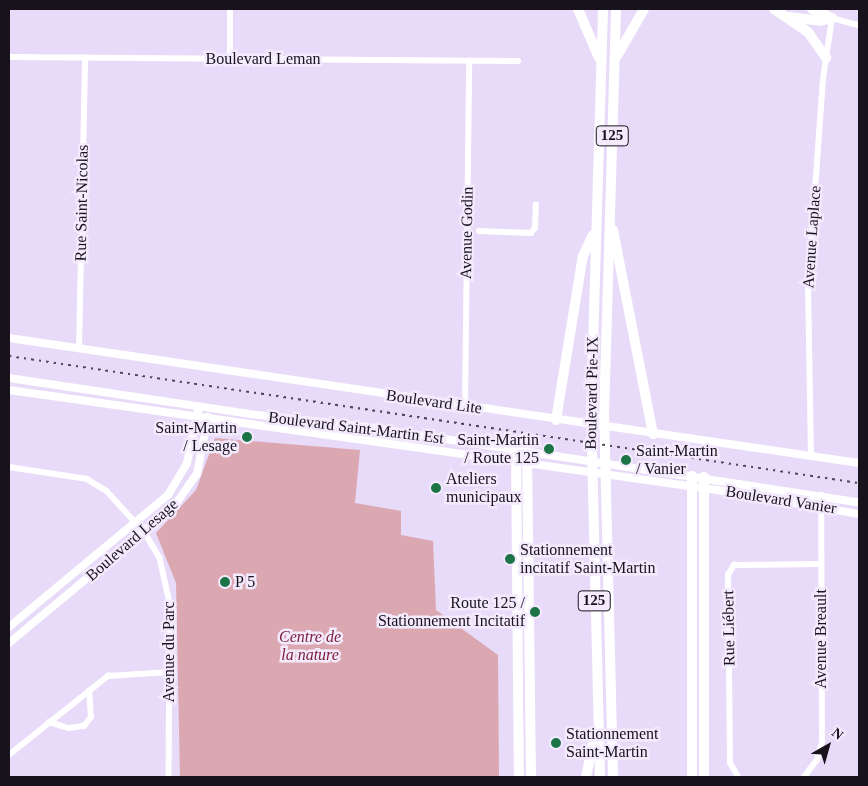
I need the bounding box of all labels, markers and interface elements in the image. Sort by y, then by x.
street label: Boulevard Leman [205,49,321,69]
road number: 125 [596,124,628,148]
street label: Rue Saint-Nicolas [71,144,93,262]
street label: Avenue Laplace [799,185,825,289]
street label: Avenue Godin [457,187,477,279]
street label: Boulevard Pie-IX [581,336,603,450]
street label: Boulevard Lite [385,386,483,418]
street label: Boulevard Saint-Martin Est [267,408,445,448]
place label: Saint-Martin / Lesage [155,418,237,456]
place label: Saint-Martin / Route 125 [457,430,539,468]
marker: Saint-Martin / Lesage [241,431,253,443]
place label: Saint-Martin / Vanier [636,441,718,479]
marker: Saint-Martin / Route 125 [543,443,555,455]
marker: Saint-Martin / Vanier [620,454,632,466]
place label: Ateliers municipaux [446,469,522,507]
marker: Ateliers municipaux [430,482,442,494]
street label: Boulevard Vanier [724,482,838,518]
street label: Boulevard Lesage [82,495,182,585]
place label: Stationnement incitatif Saint-Martin [520,540,656,578]
marker: Stationnement incitatif Saint-Martin [504,553,516,565]
place label: P 5 [235,572,256,592]
marker: P 5 [219,576,231,588]
road number: 125 [578,588,610,614]
street label: Avenue Breault [811,589,831,689]
street label: Rue Liébert [719,590,739,666]
place label: Route 125 / Stationnement Incitatif [378,593,525,631]
street label: Avenue du Parc [159,602,179,702]
marker: Route 125 / Stationnement Incitatif [529,606,541,618]
park label: Centre de la nature [279,627,341,665]
north arrow [803,721,853,771]
place label: Stationnement Saint-Martin [566,724,658,762]
text: N [829,725,846,743]
marker: Stationnement Saint-Martin [550,737,562,749]

